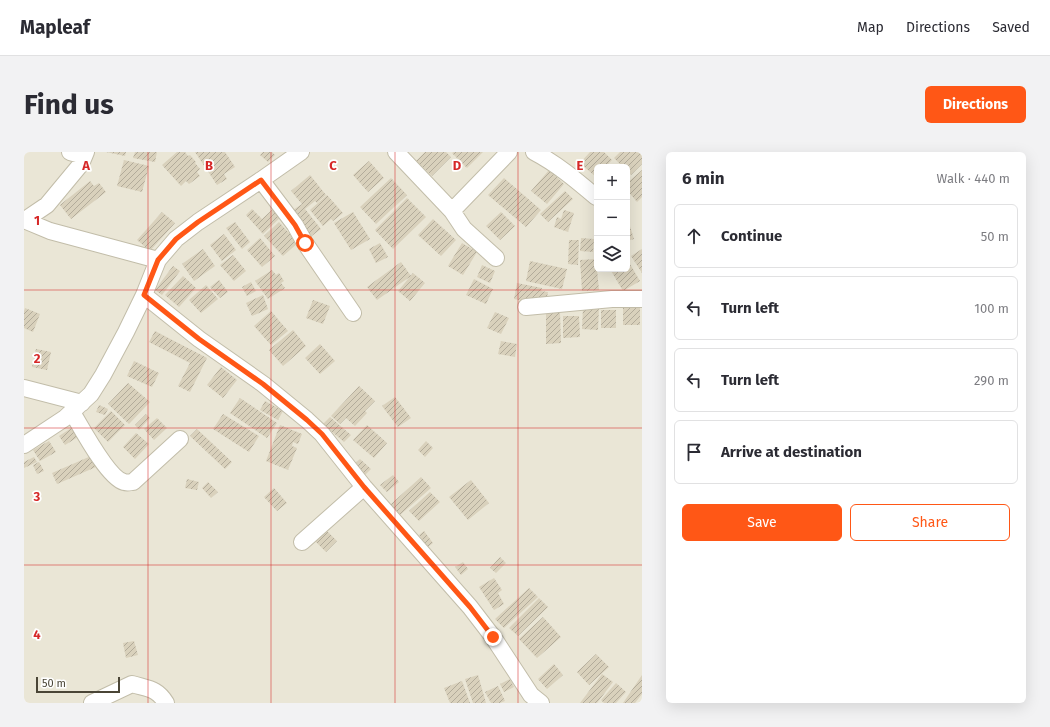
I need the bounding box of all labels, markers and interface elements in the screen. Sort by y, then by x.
text: Mapleaf [20,16,90,39]
text: Map [857,19,884,36]
text: Directions [906,19,970,36]
text: Saved [992,19,1030,36]
button: Directions [925,86,1026,123]
text: Find us [24,88,114,121]
text: A [81,158,90,173]
text: B [205,158,213,173]
text: C [329,158,337,173]
text: D [453,158,462,173]
text: E [577,158,584,173]
map controls [594,164,630,272]
button: + [594,164,630,200]
text: 6 min [682,168,725,189]
text: Walk · 440 m [937,171,1010,186]
button: − [594,200,630,236]
text: 1 [34,213,40,228]
icon: ahead [683,225,705,247]
text: Continue [721,227,782,245]
text: 50 m [981,229,1009,244]
route start [296,234,314,252]
button: layers [594,236,630,272]
icon: left [683,297,705,319]
text: Turn left [721,299,779,317]
text: 100 m [974,301,1009,316]
text: 2 [34,351,41,366]
icon: left [683,369,705,391]
text: Turn left [721,371,779,389]
text: 290 m [974,373,1009,388]
icon: arrive [683,441,705,463]
text: Arrive at destination [721,443,862,461]
text: 3 [33,489,41,504]
button: Save [682,504,842,541]
button: Share [850,504,1010,541]
text: 4 [33,627,41,642]
route end [484,628,502,646]
scale bar [36,675,120,694]
text: 50 m [42,677,66,690]

